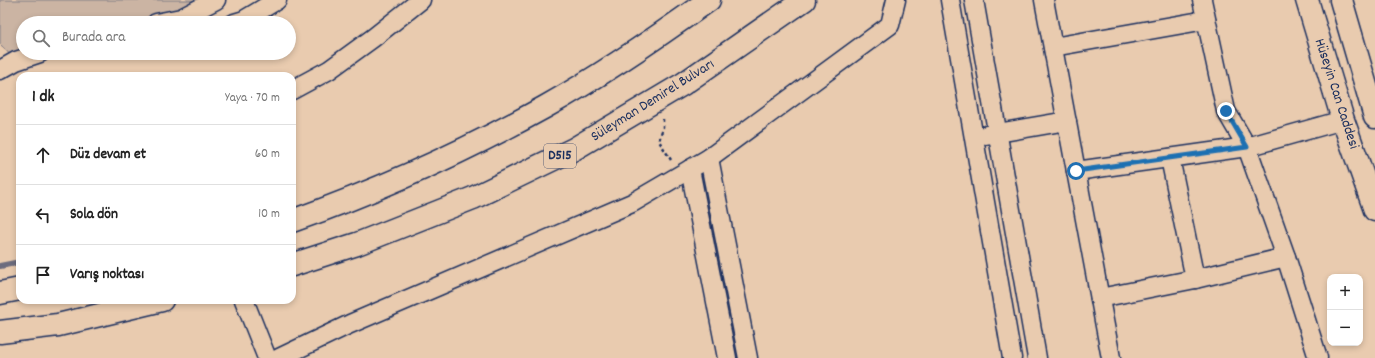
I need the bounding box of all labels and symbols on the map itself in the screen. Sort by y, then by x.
street label: Hüseyin Can Caddesi [1308,36,1364,152]
street label: Süleyman Demirel Bulvarı [587,54,719,148]
route end [1217,102,1235,120]
road number: D515 [544,144,576,168]
route start [1067,162,1085,180]

